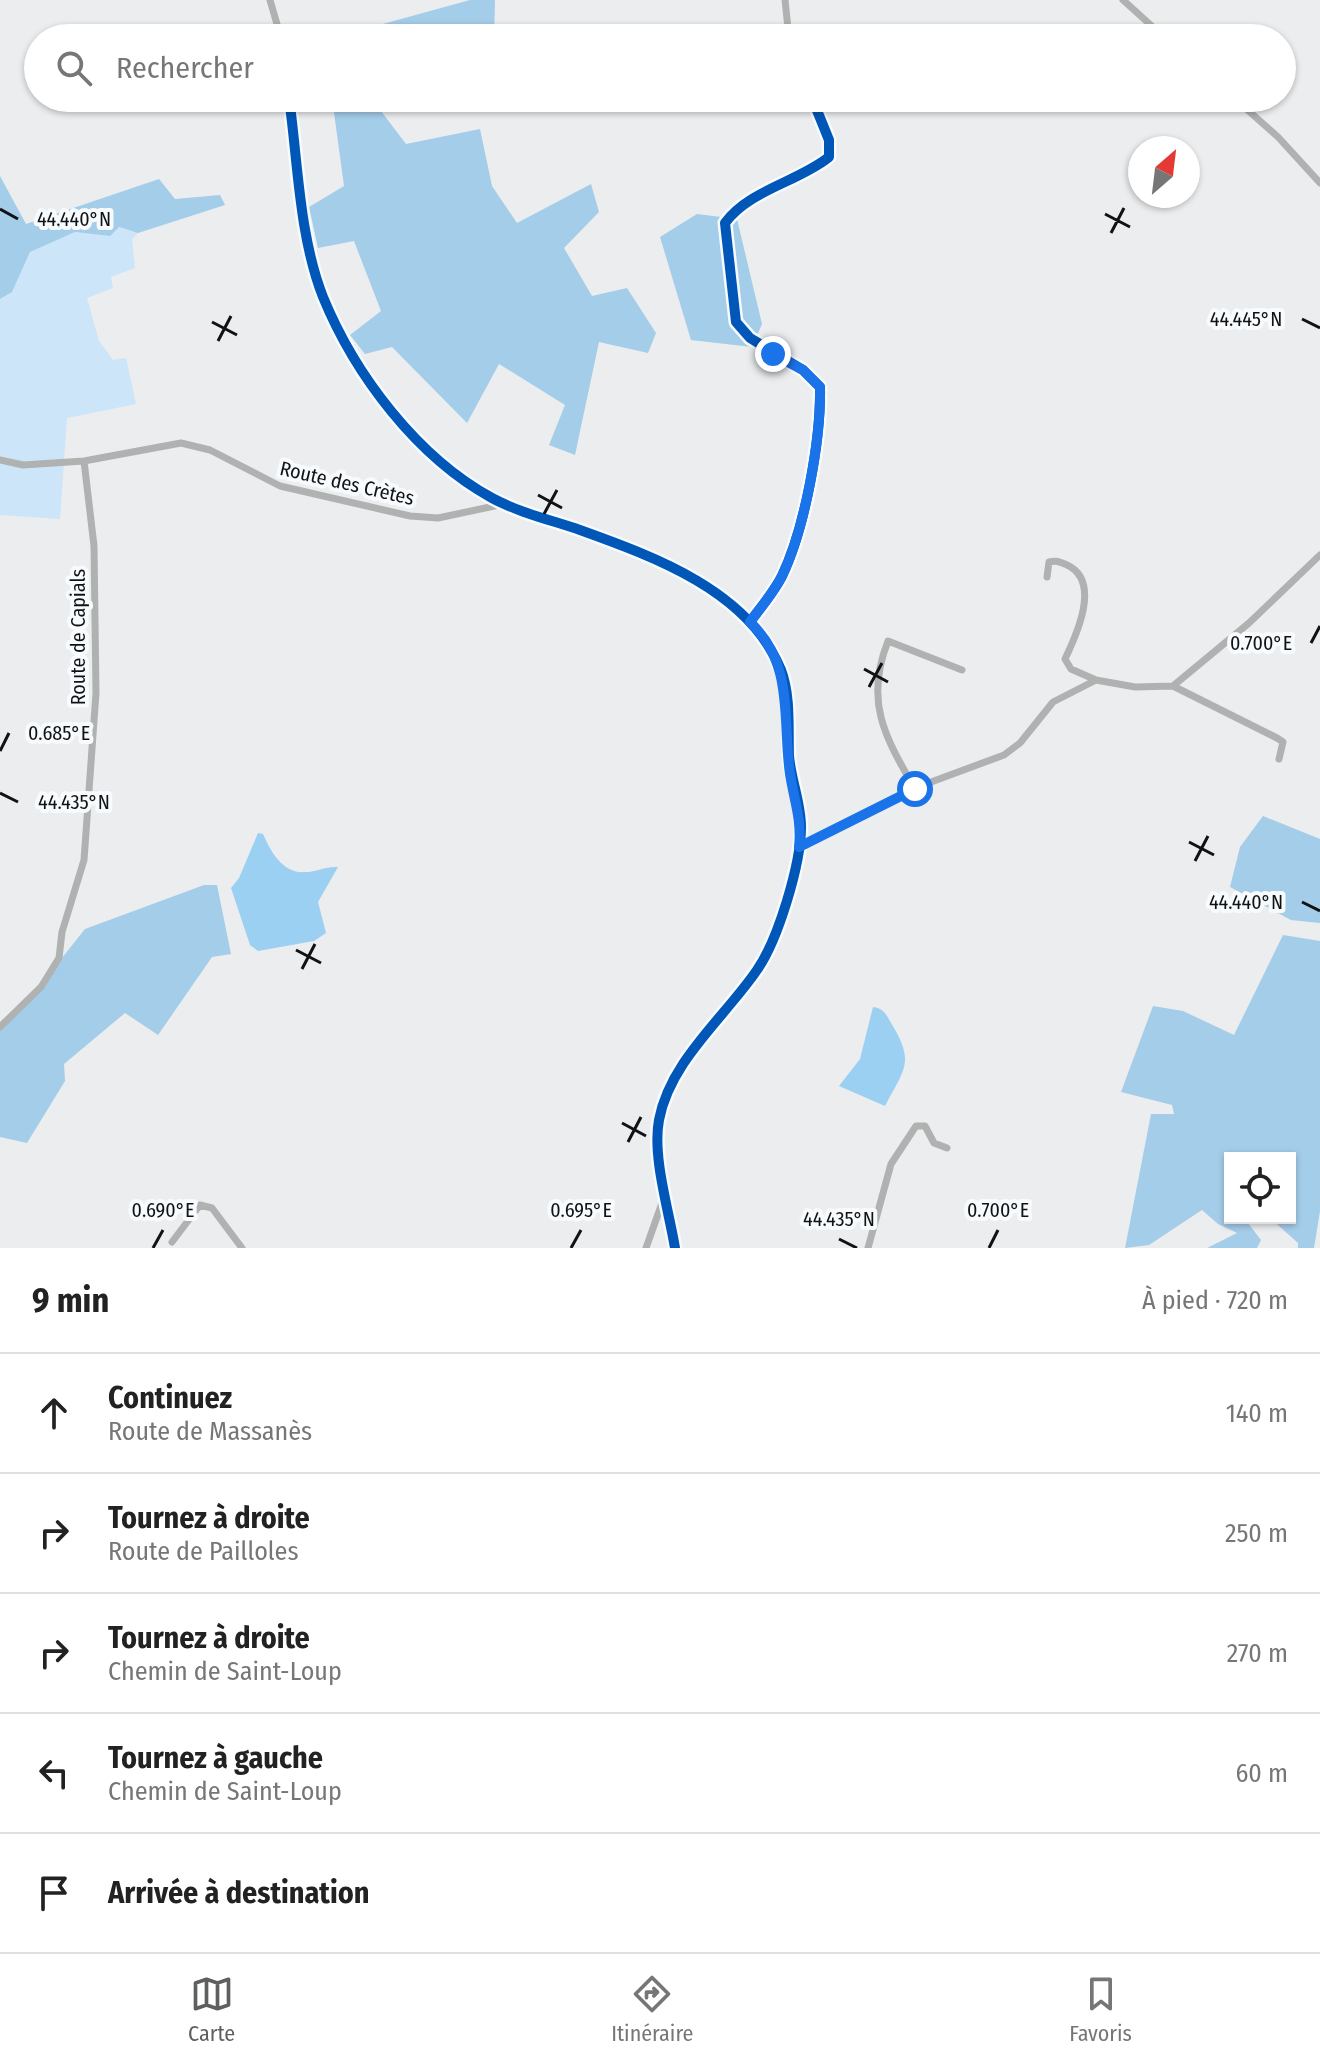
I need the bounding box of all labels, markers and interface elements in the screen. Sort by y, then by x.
search box [24,24,1296,112]
icon: search [52,46,96,90]
text: Rechercher [116,50,254,86]
north arrow [1128,136,1200,208]
text: 44.440°N [37,207,111,231]
text: 44.445°N [1210,307,1282,331]
route end [755,336,791,372]
street label: Route des Crètes [278,456,416,510]
street label: Route de Capials [66,569,90,705]
text: 0.700°E [1230,631,1292,655]
text: 0.685°E [28,721,90,745]
route start [897,771,933,807]
text: 44.435°N [38,790,110,814]
text: 44.440°N [1209,890,1283,914]
map controls [1224,1152,1296,1224]
button: locate [1224,1152,1296,1224]
text: 0.690°E [131,1198,195,1222]
text: 0.695°E [550,1198,612,1222]
text: 0.700°E [967,1198,1029,1222]
text: 44.435°N [803,1207,875,1231]
text: 9 min [32,1280,109,1321]
text: À pied · 720 m [1142,1285,1288,1316]
text: Continuez [108,1380,232,1416]
icon: ahead [32,1391,76,1435]
text: 140 m [1226,1398,1288,1429]
text: Route de Massanès [108,1416,312,1447]
text: Tournez à droite [108,1500,310,1536]
icon: right [32,1511,76,1555]
text: 250 m [1225,1518,1288,1549]
text: Route de Pailloles [108,1536,299,1567]
text: Tournez à droite [108,1620,310,1656]
icon: right [32,1631,76,1675]
text: 270 m [1227,1638,1288,1669]
text: Chemin de Saint-Loup [108,1656,342,1687]
text: Tournez à gauche [108,1740,323,1776]
icon: left [32,1751,76,1795]
text: 60 m [1235,1758,1288,1789]
text: Chemin de Saint-Loup [108,1776,342,1807]
icon: arrive [32,1871,76,1915]
text: Arrivée à destination [108,1875,369,1911]
tab: Carte [188,1972,235,2047]
tab: Itinéraire [611,1972,693,2047]
tab: Favoris [1069,1972,1132,2047]

